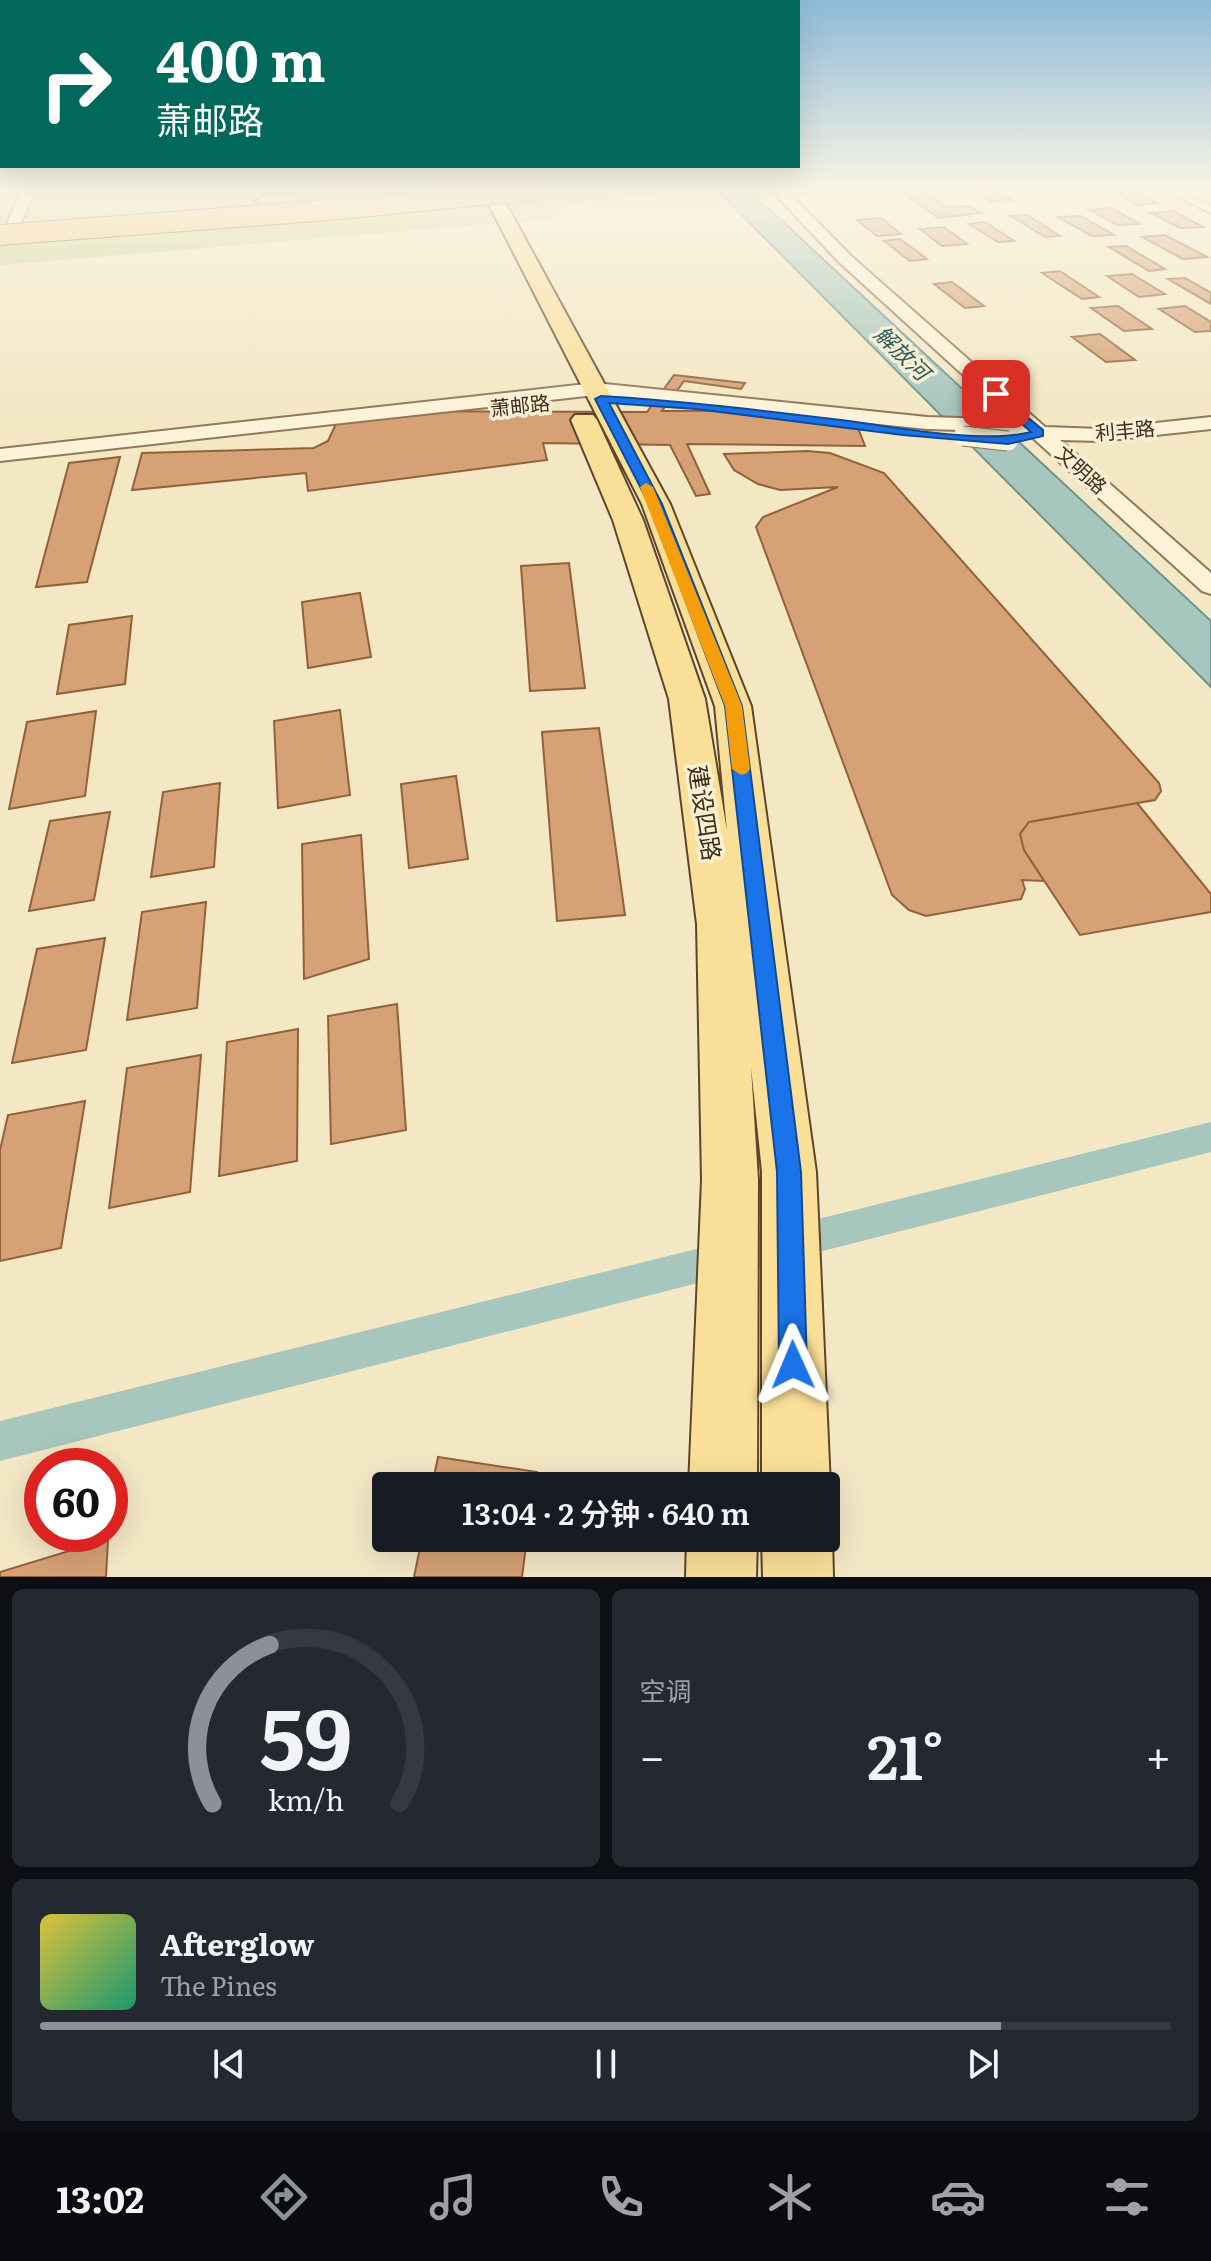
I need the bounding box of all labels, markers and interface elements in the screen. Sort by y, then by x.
text: 400 m [156,16,326,99]
icon: right [24,32,128,136]
text: 萧邮路 [156,92,264,145]
water label: 解放河 [868,317,941,389]
pin [962,360,1030,428]
icon: arrive [974,372,1018,416]
street label: 萧邮路 [488,386,551,422]
street label: 利丰路 [1094,411,1156,447]
street label: 文明路 [1050,437,1115,500]
street label: 建设四路 [682,762,731,863]
position arrow [751,1323,835,1407]
speed limit sign: 60 [24,1448,128,1552]
text: 13:04 · 2 分钟 · 640 m [462,1490,750,1534]
text: 空调 [640,1670,692,1709]
text: 59 [260,1672,352,1796]
text: 21° [867,1709,944,1798]
text: − [640,1721,665,1787]
text: + [1145,1721,1171,1787]
text: km/h [268,1777,344,1820]
text: Afterglow [160,1921,314,1965]
text: The Pines [160,1965,277,2004]
icon: previous [207,2042,251,2086]
icon: pause [584,2042,628,2086]
icon: next [961,2042,1005,2086]
icon: directions [256,2169,312,2225]
icon: music [425,2169,481,2225]
icon: phone [593,2169,649,2225]
icon: climate [762,2169,818,2225]
icon: car [930,2169,986,2225]
icon: filters [1099,2169,1155,2225]
text: 13:02 [56,2171,144,2224]

